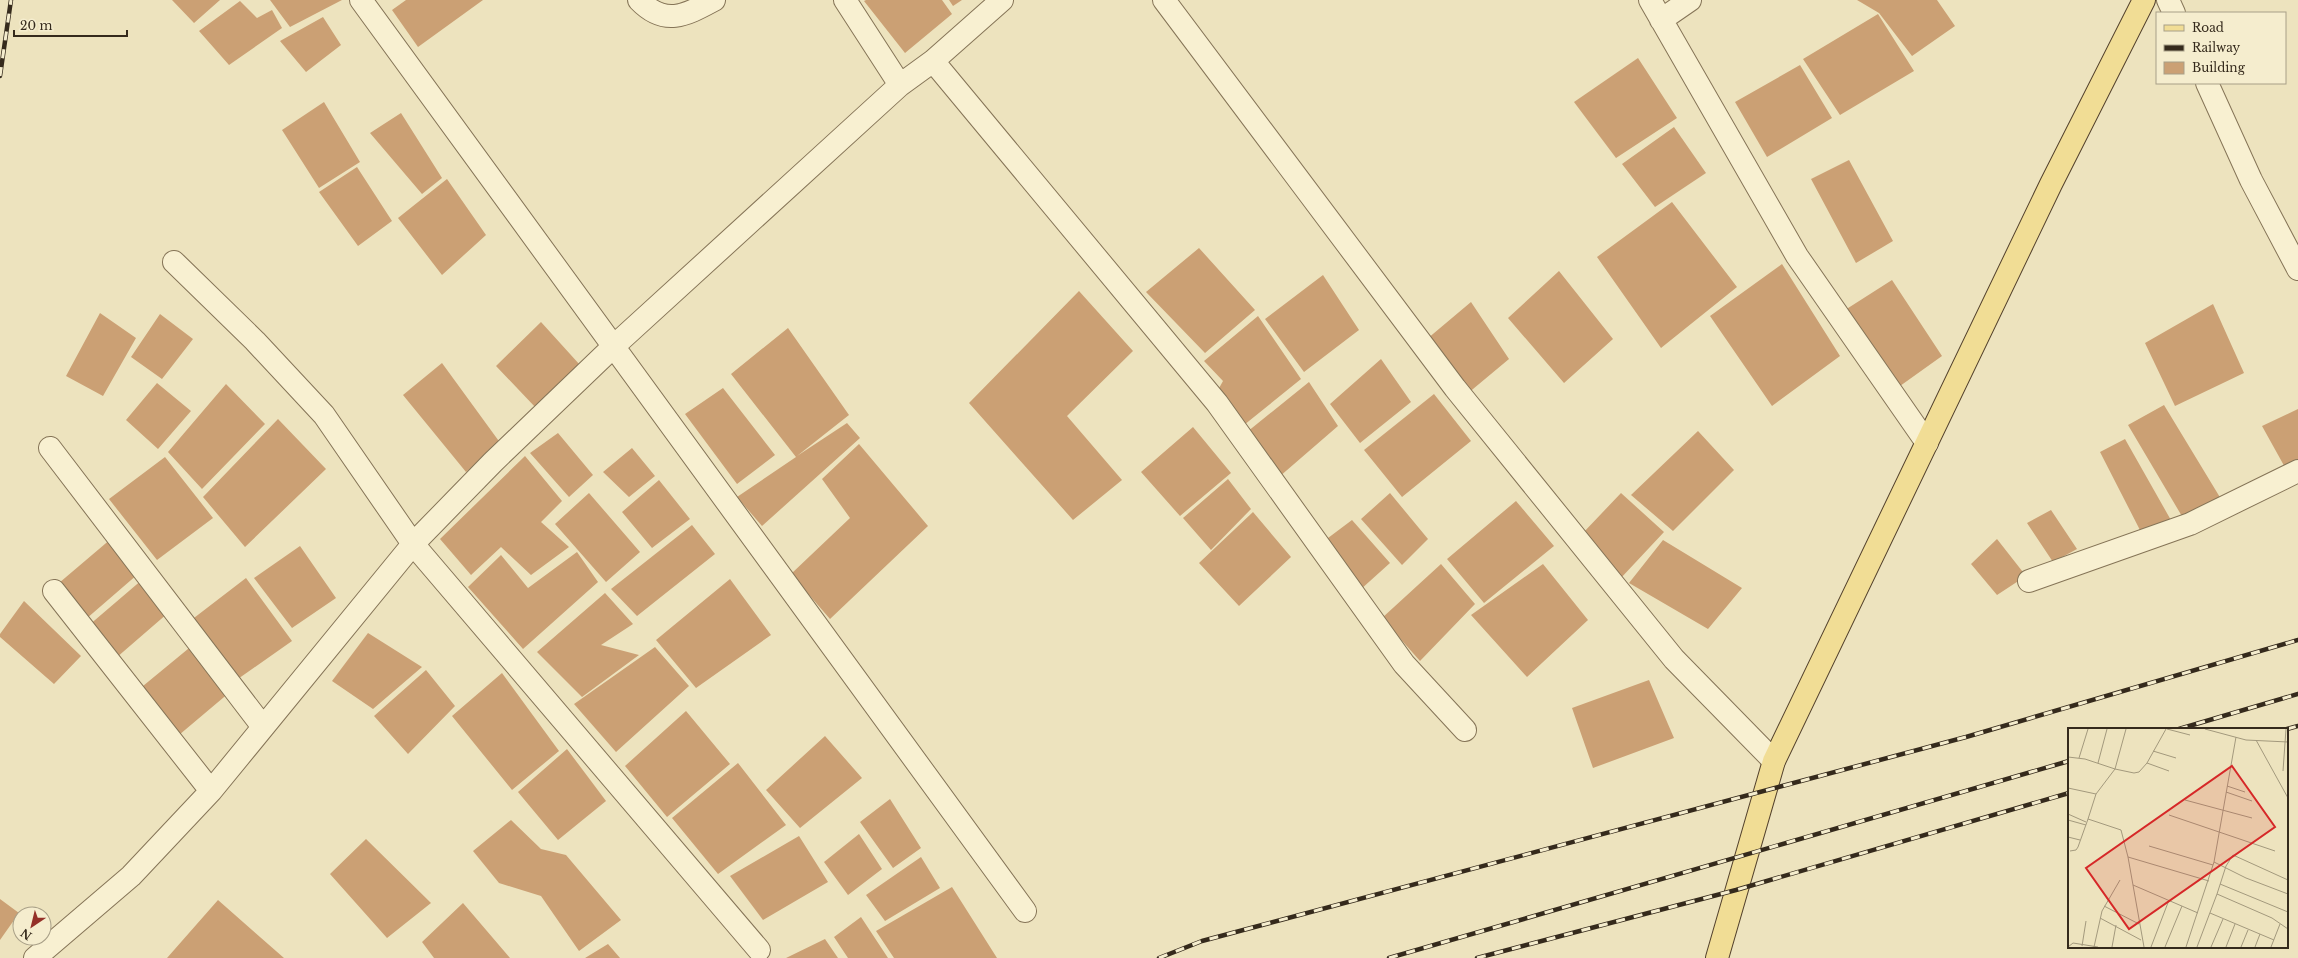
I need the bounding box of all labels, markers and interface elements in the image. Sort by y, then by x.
scale bar [14,12,127,38]
legend [2156,12,2286,84]
text: 20 m [20,18,52,33]
text: Road [2192,20,2224,35]
text: Railway [2192,40,2241,55]
text: Building [2192,60,2246,75]
inset map [2068,728,2288,948]
north arrow [12,906,52,946]
text: N [17,925,35,943]

